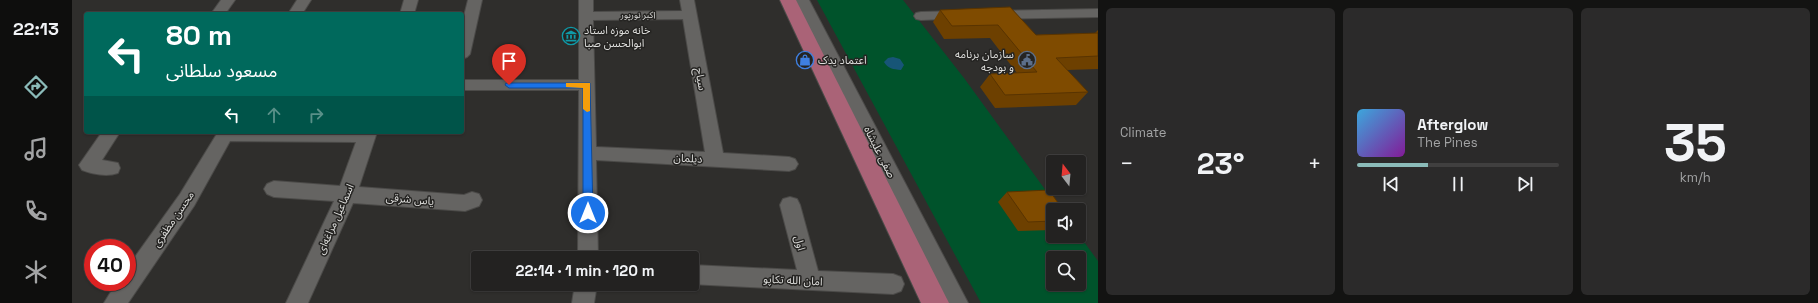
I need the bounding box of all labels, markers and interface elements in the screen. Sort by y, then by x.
street label: اکبر نورپور [620,9,655,21]
text: 22:13 [13,17,59,40]
text: 80 m [166,17,232,53]
place label: خانه موزه استاد ابوالحسن صبا [584,23,651,50]
museum icon: خانه موزه استاد ابوالحسن صبا [561,26,581,46]
icon: left [100,28,152,80]
pin [492,44,526,85]
place label: سازمان برنامه و بودجه [955,47,1014,74]
icon: arrive [498,50,520,72]
shop icon: اعتماد یدک [795,50,815,70]
public building icon: سازمان برنامه و بودجه [1017,50,1037,70]
place label: اعتماد یدک [818,53,867,67]
text: مسعود سلطانی [166,59,277,82]
street label: سیاح [691,66,710,92]
icon: directions [22,73,50,101]
icon: left [221,104,243,126]
icon: ahead [263,104,285,126]
icon: right [305,104,327,126]
text: 35 [1664,110,1727,176]
text: Afterglow [1417,115,1488,134]
street label: صفی علیشاه [861,124,899,180]
text: Climate [1120,124,1166,141]
text: The Pines [1417,134,1478,151]
icon: music [22,135,50,163]
text: 23° [1197,144,1245,183]
text: − [1120,149,1134,177]
text: + [1308,149,1321,177]
street label: دیلمان [673,150,703,166]
north arrow [1046,155,1086,195]
map controls [1046,155,1086,291]
text: km/h [1680,169,1711,186]
icon: previous [1380,173,1402,195]
icon: pause [1447,173,1469,195]
icon: next [1514,173,1536,195]
street label: اسماعیل مراغه‌ای [313,182,357,256]
street label: محسن مظفری [149,188,197,250]
street label: یاس شرقی [385,190,435,208]
position arrow [567,192,609,234]
icon: phone [22,197,50,225]
button: sound [1046,203,1086,243]
street label: اول [791,234,809,252]
speed limit sign: 40 [84,239,136,291]
button: search [1046,251,1086,291]
icon: climate [22,258,50,286]
text: 22:14 · 1 min · 120 m [515,261,655,280]
street label: امان الله تکاپو [763,271,823,290]

